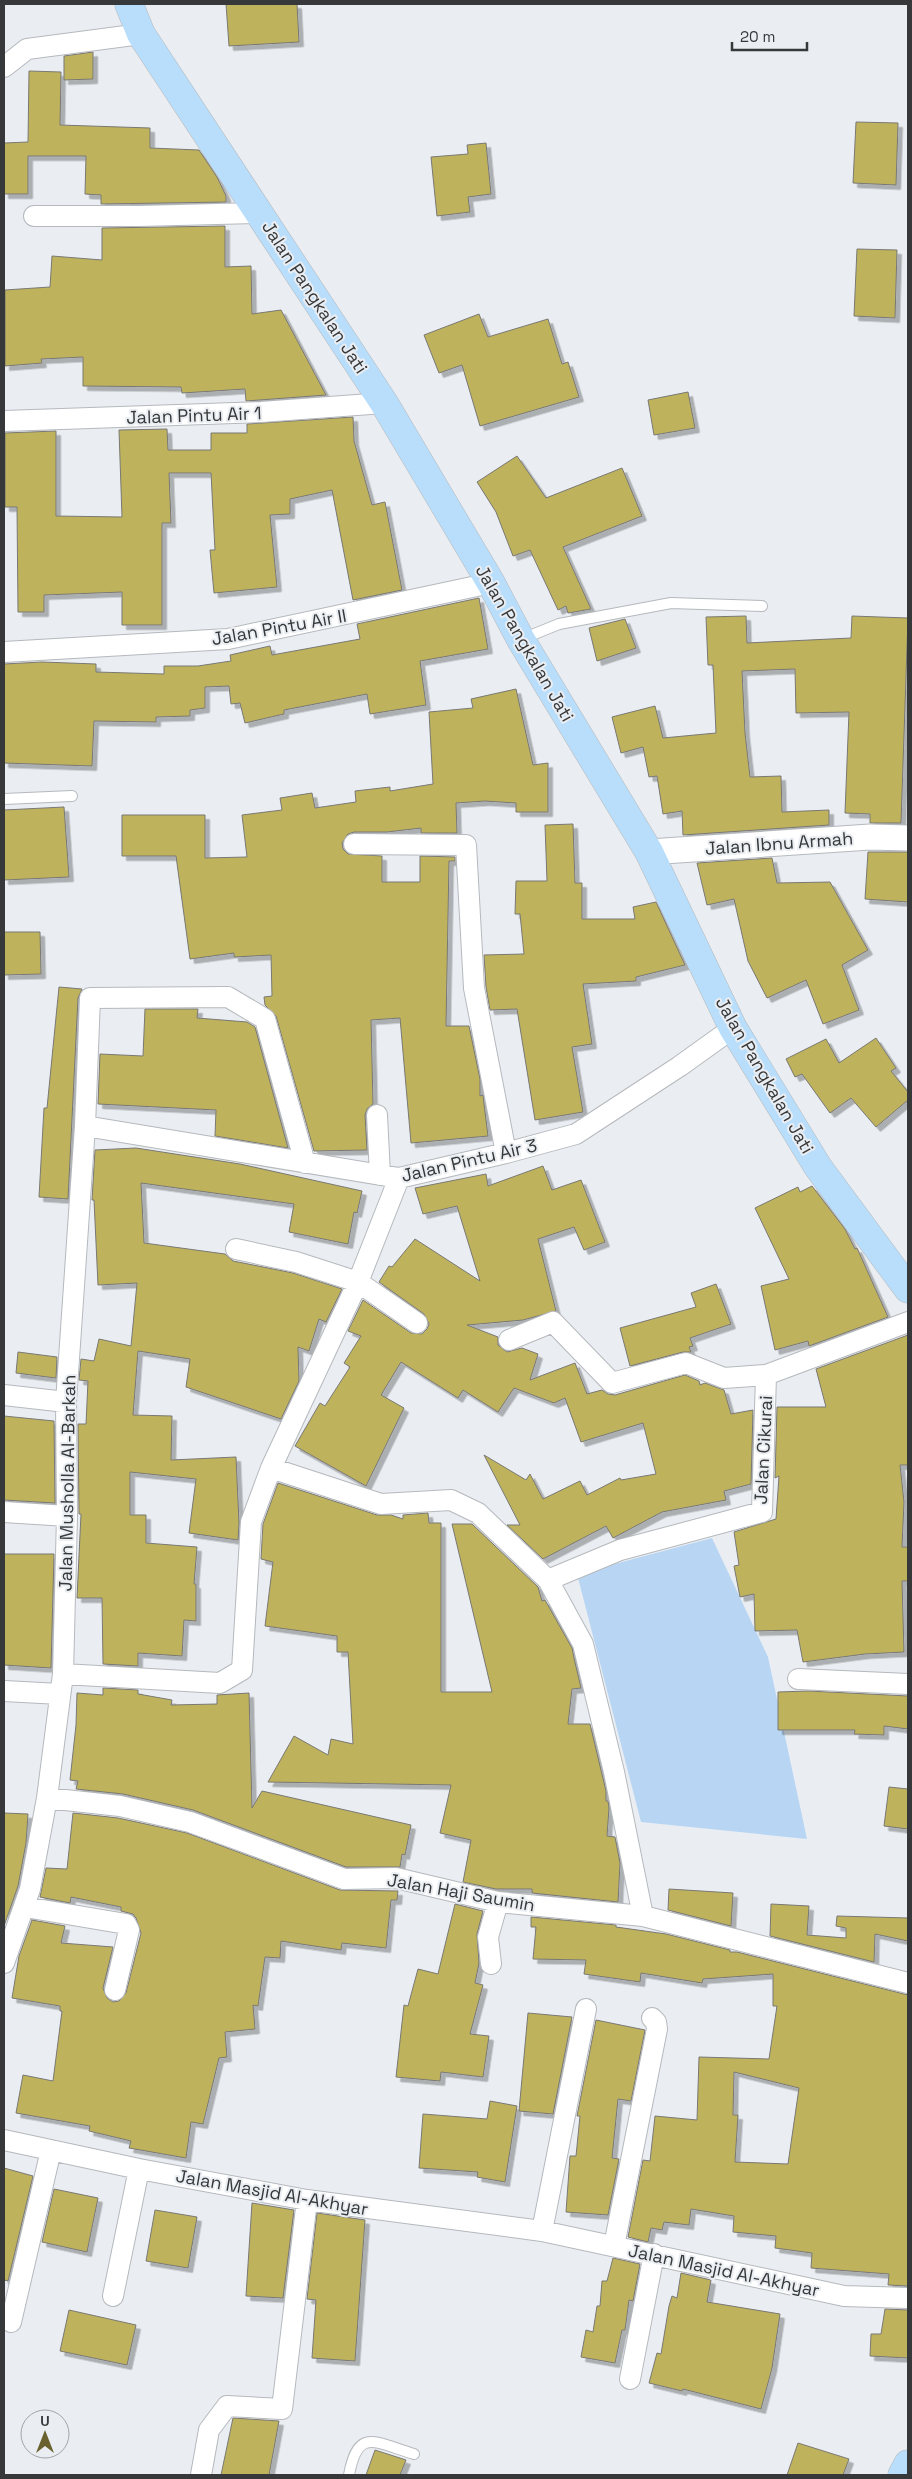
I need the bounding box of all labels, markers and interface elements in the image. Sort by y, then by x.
scale bar [732,20,807,52]
text: 20 m [740,27,775,46]
street label: Jalan Pangkalan Jati [257,216,373,378]
street label: Jalan Pintu Air 1 [126,401,262,429]
street label: Jalan Pangkalan Jati [471,560,579,726]
street label: Jalan Pintu Air II [210,604,348,650]
street label: Jalan Ibnu Armah [704,826,854,860]
street label: Jalan Pangkalan Jati [711,992,819,1158]
street label: Jalan Pintu Air 3 [399,1133,539,1187]
street label: Jalan Musholla Al-Barkah [54,1375,80,1591]
street label: Jalan Cikurai [749,1395,777,1505]
street label: Jalan Haji Saumin [385,1868,537,1916]
street label: Jalan Masjid Al-Akhyar [174,2164,370,2220]
street label: Jalan Masjid Al-Akhyar [626,2238,822,2302]
north arrow [20,2409,70,2459]
text: U [40,2412,50,2430]

